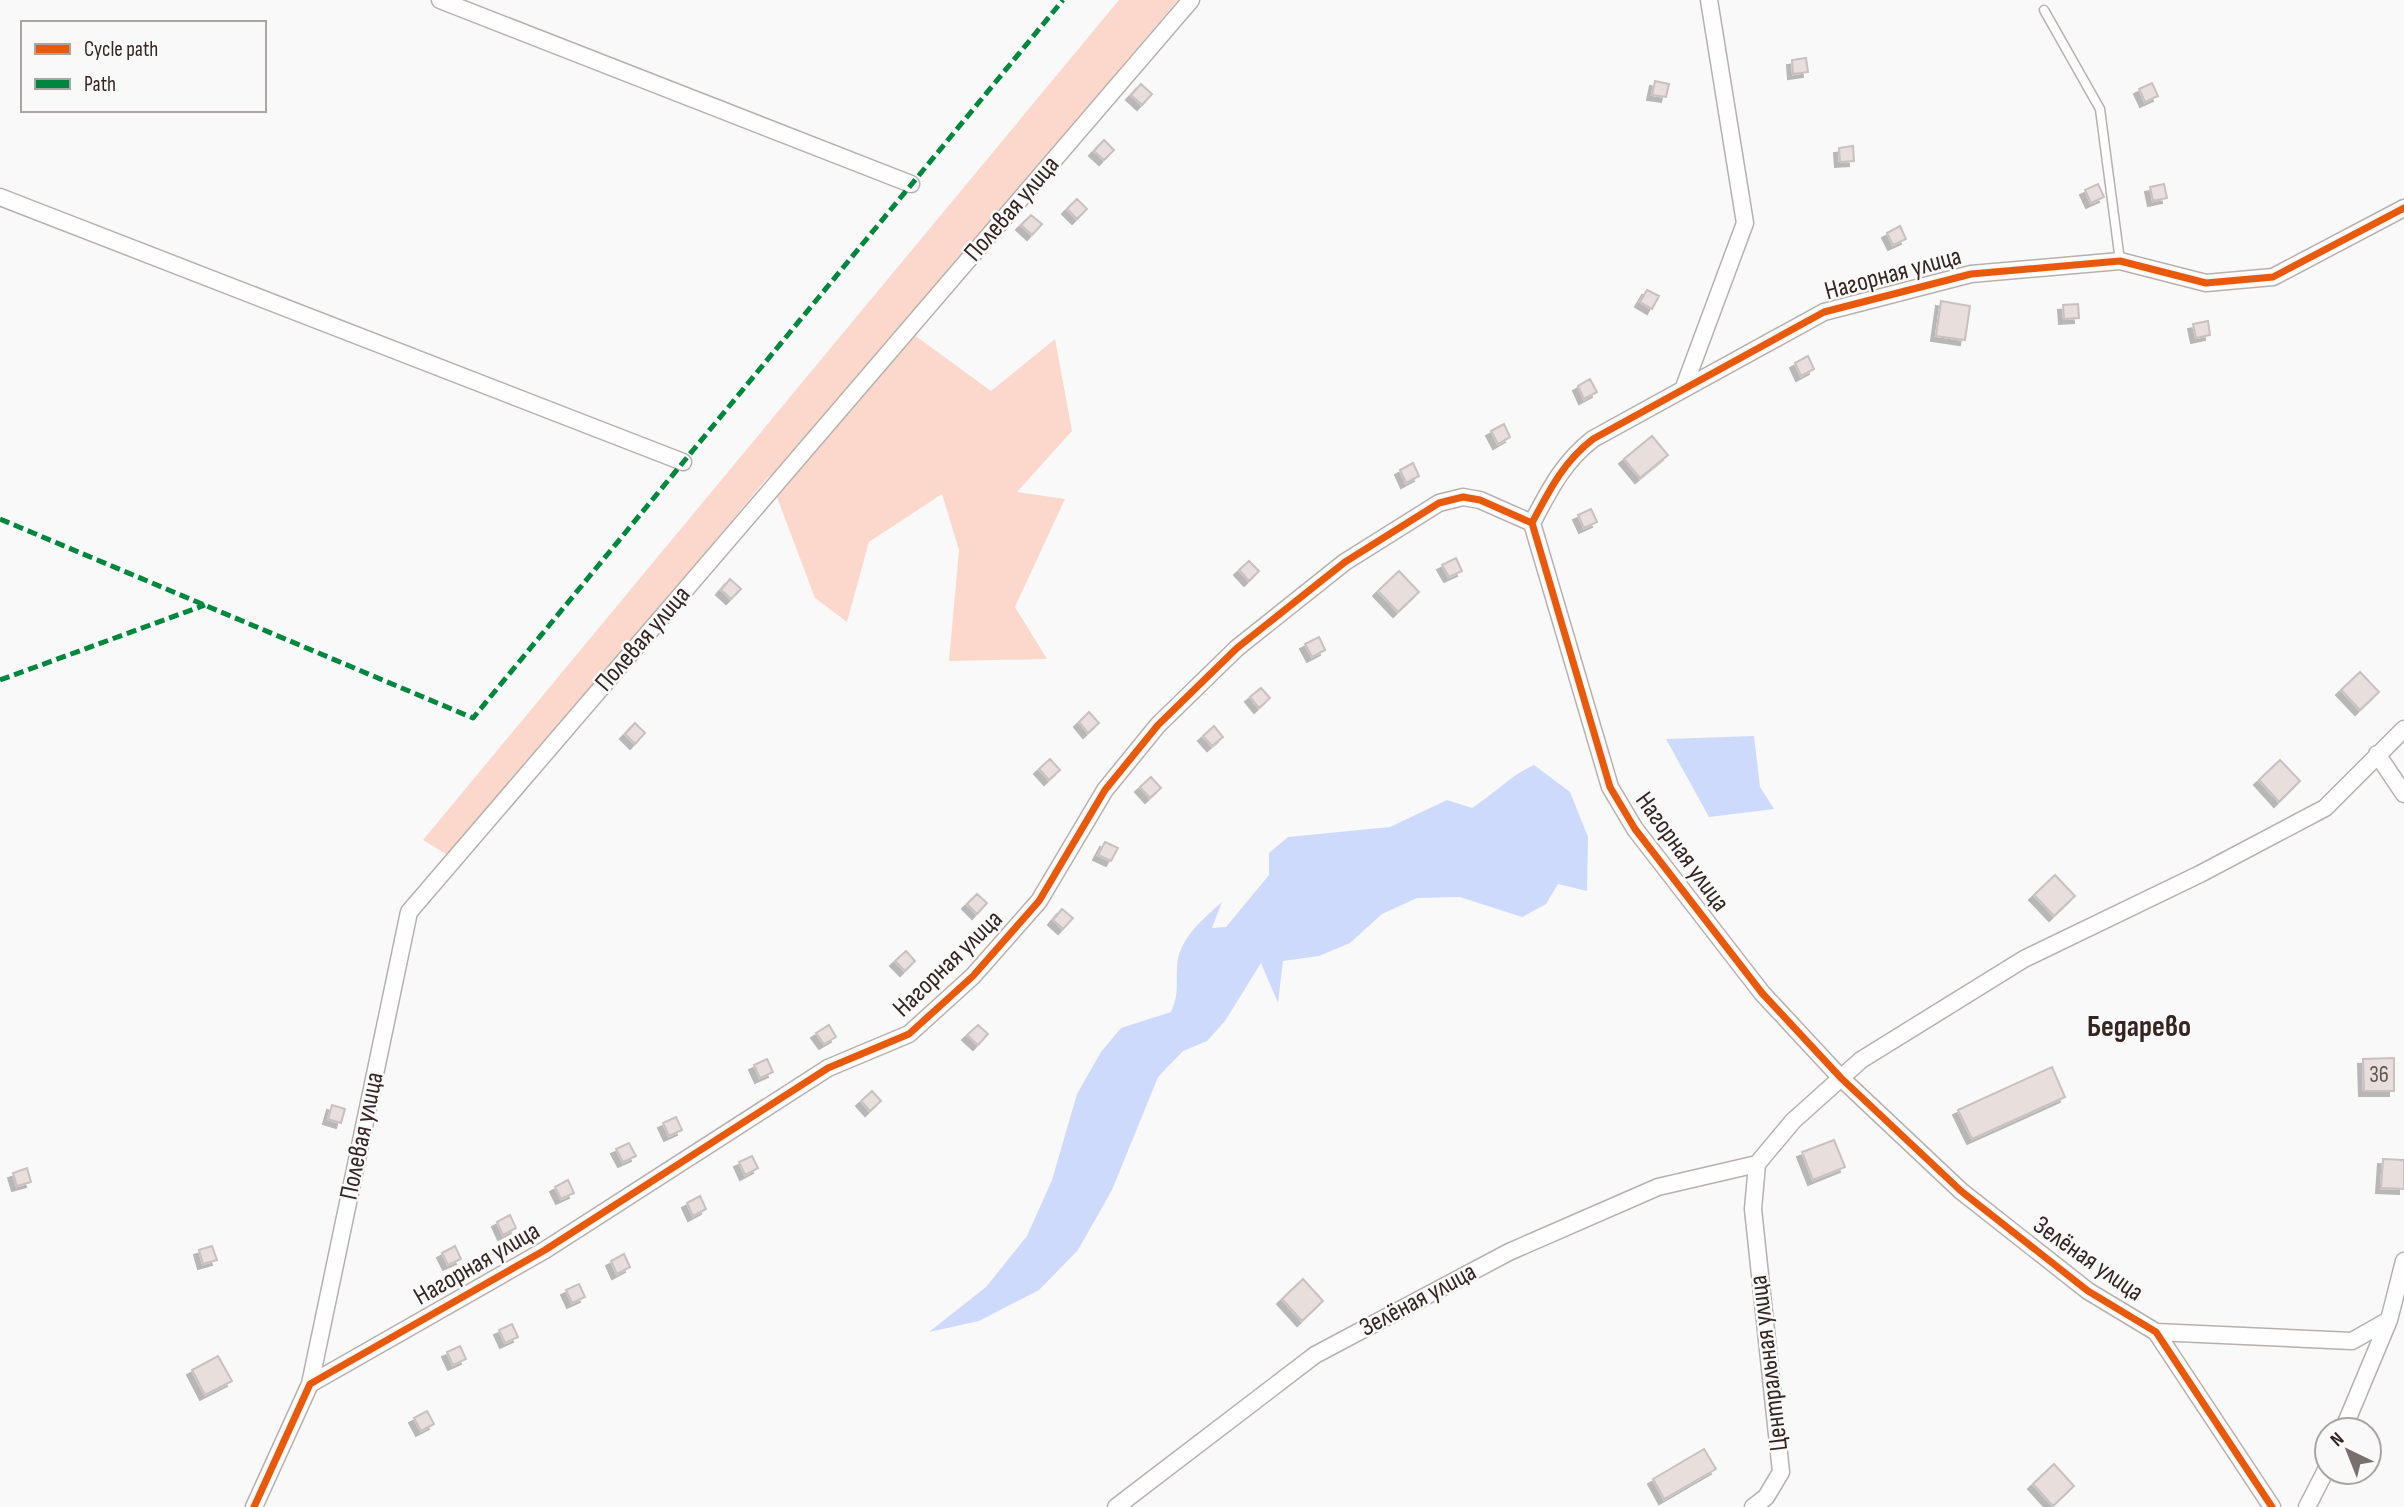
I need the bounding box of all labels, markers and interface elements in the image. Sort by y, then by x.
legend [21,21,266,112]
text: Cycle path [84,37,158,62]
text: Path [84,72,116,97]
street label: Полевая улица [958,150,1066,268]
street label: Нагорная улица [1821,241,1965,307]
street label: Полевая улица [589,580,697,698]
street label: Нагорная улица [1628,786,1736,918]
street label: Нагорная улица [887,904,1009,1024]
district label: Бедарево [2087,1009,2191,1045]
house number: 36 [2369,1061,2389,1089]
street label: Полевая улица [333,1069,391,1203]
street label: Зелёная улица [2027,1210,2149,1308]
street label: Нагорная улица [408,1216,546,1312]
street label: Зелёная улица [1354,1256,1482,1344]
street label: Центральная улица [1743,1273,1795,1453]
north arrow [2313,1416,2383,1486]
text: N [2326,1428,2349,1452]

